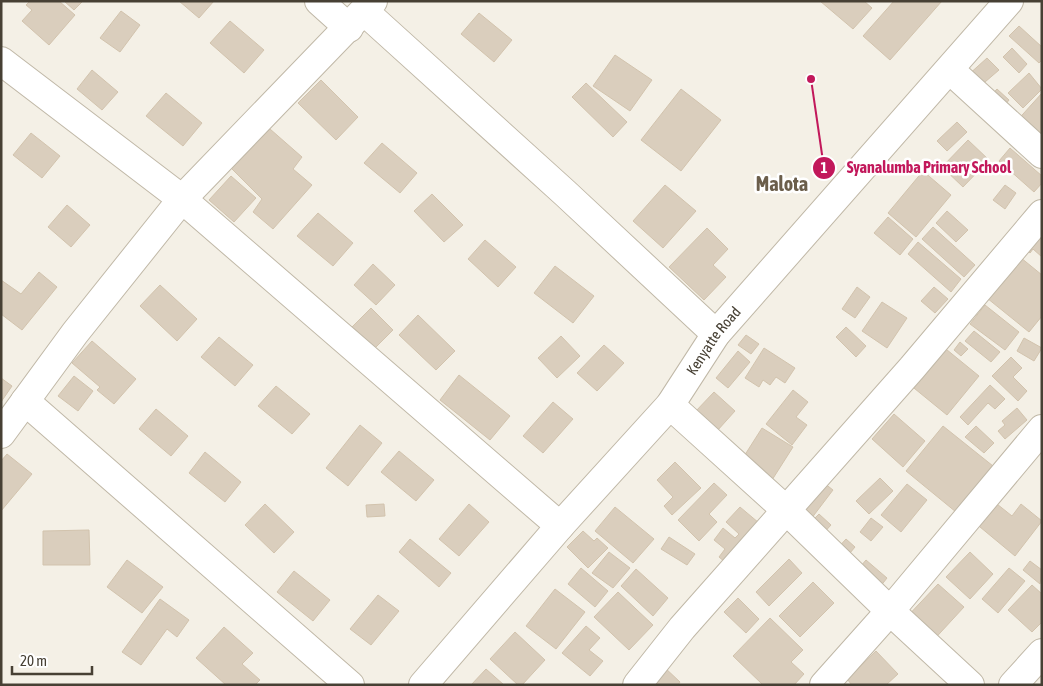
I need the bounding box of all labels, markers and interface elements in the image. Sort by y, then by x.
callout: Syanalumba Primary School [812,152,1022,183]
text: Syanalumba Primary School [847,158,1012,176]
text: 1 [820,159,828,176]
district label: Malota [756,172,808,195]
street label: Kenyatte Road [683,303,744,378]
scale bar [12,644,92,676]
text: 20 m [20,652,47,669]

